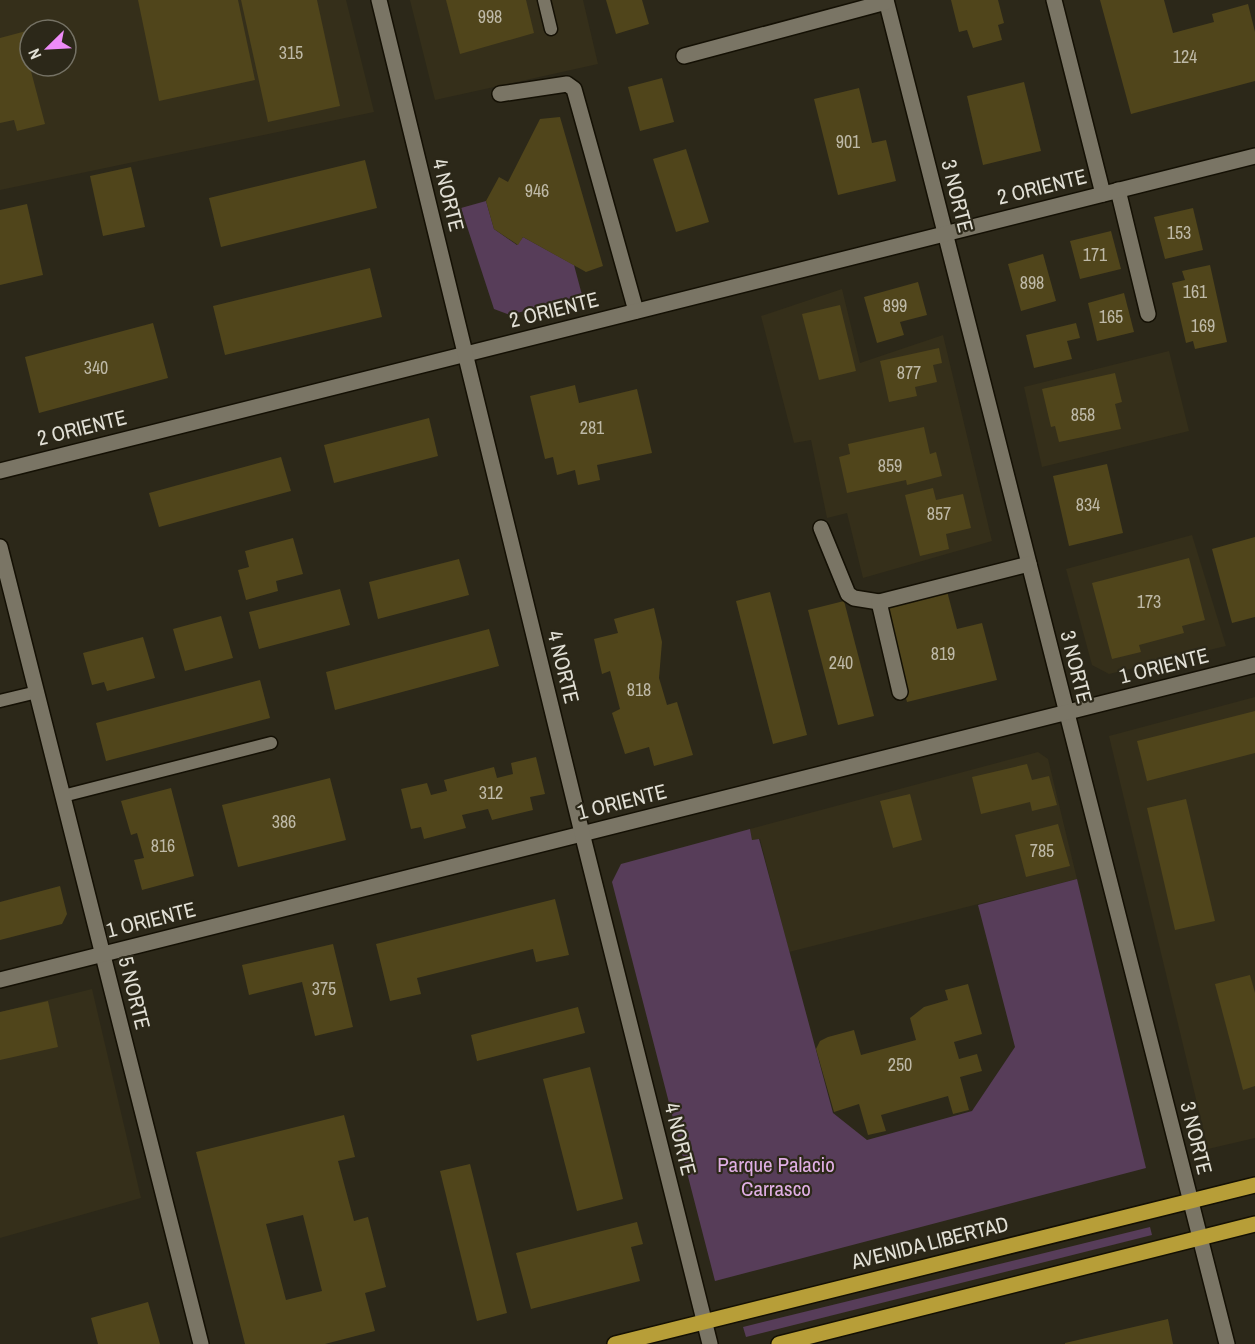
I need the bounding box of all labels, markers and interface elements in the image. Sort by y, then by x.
house number: 998 [478,4,502,29]
north arrow [18,18,78,78]
house number: 315 [279,40,303,65]
house number: 124 [1173,44,1197,69]
text: N [22,45,46,63]
house number: 901 [836,129,861,154]
street label: 4 NORTE [425,155,472,234]
street label: 3 NORTE [934,156,981,235]
street label: 2 ORIENTE [994,161,1089,212]
house number: 946 [525,178,549,203]
house number: 153 [1167,220,1191,245]
house number: 171 [1083,242,1108,267]
house number: 898 [1020,270,1044,295]
house number: 161 [1183,279,1208,304]
street label: 2 ORIENTE [506,284,601,335]
house number: 899 [883,293,907,318]
house number: 165 [1099,304,1123,329]
house number: 169 [1191,313,1215,338]
house number: 340 [84,355,108,380]
house number: 877 [897,360,921,385]
street label: 2 ORIENTE [34,402,129,453]
house number: 858 [1071,402,1095,427]
house number: 281 [580,415,605,440]
house number: 859 [878,453,902,478]
house number: 834 [1076,492,1100,517]
house number: 857 [927,501,951,526]
house number: 173 [1137,589,1161,614]
street label: 4 NORTE [540,627,587,706]
street label: 3 NORTE [1053,627,1100,706]
street label: 1 ORIENTE [1116,640,1211,691]
house number: 819 [931,641,955,666]
house number: 240 [829,650,853,675]
house number: 818 [627,677,651,702]
street label: 1 ORIENTE [574,776,669,827]
house number: 312 [479,780,503,805]
house number: 386 [272,809,296,834]
house number: 816 [151,833,175,858]
house number: 785 [1030,838,1054,863]
street label: 1 ORIENTE [103,894,198,945]
street label: 5 NORTE [111,953,158,1032]
house number: 375 [312,976,336,1001]
house number: 250 [888,1052,912,1077]
street label: 3 NORTE [1173,1098,1220,1177]
street label: 4 NORTE [657,1099,704,1178]
park label: Parque Palacio Carrasco [717,1150,835,1203]
street label: AVENIDA LIBERTAD [847,1209,1011,1276]

